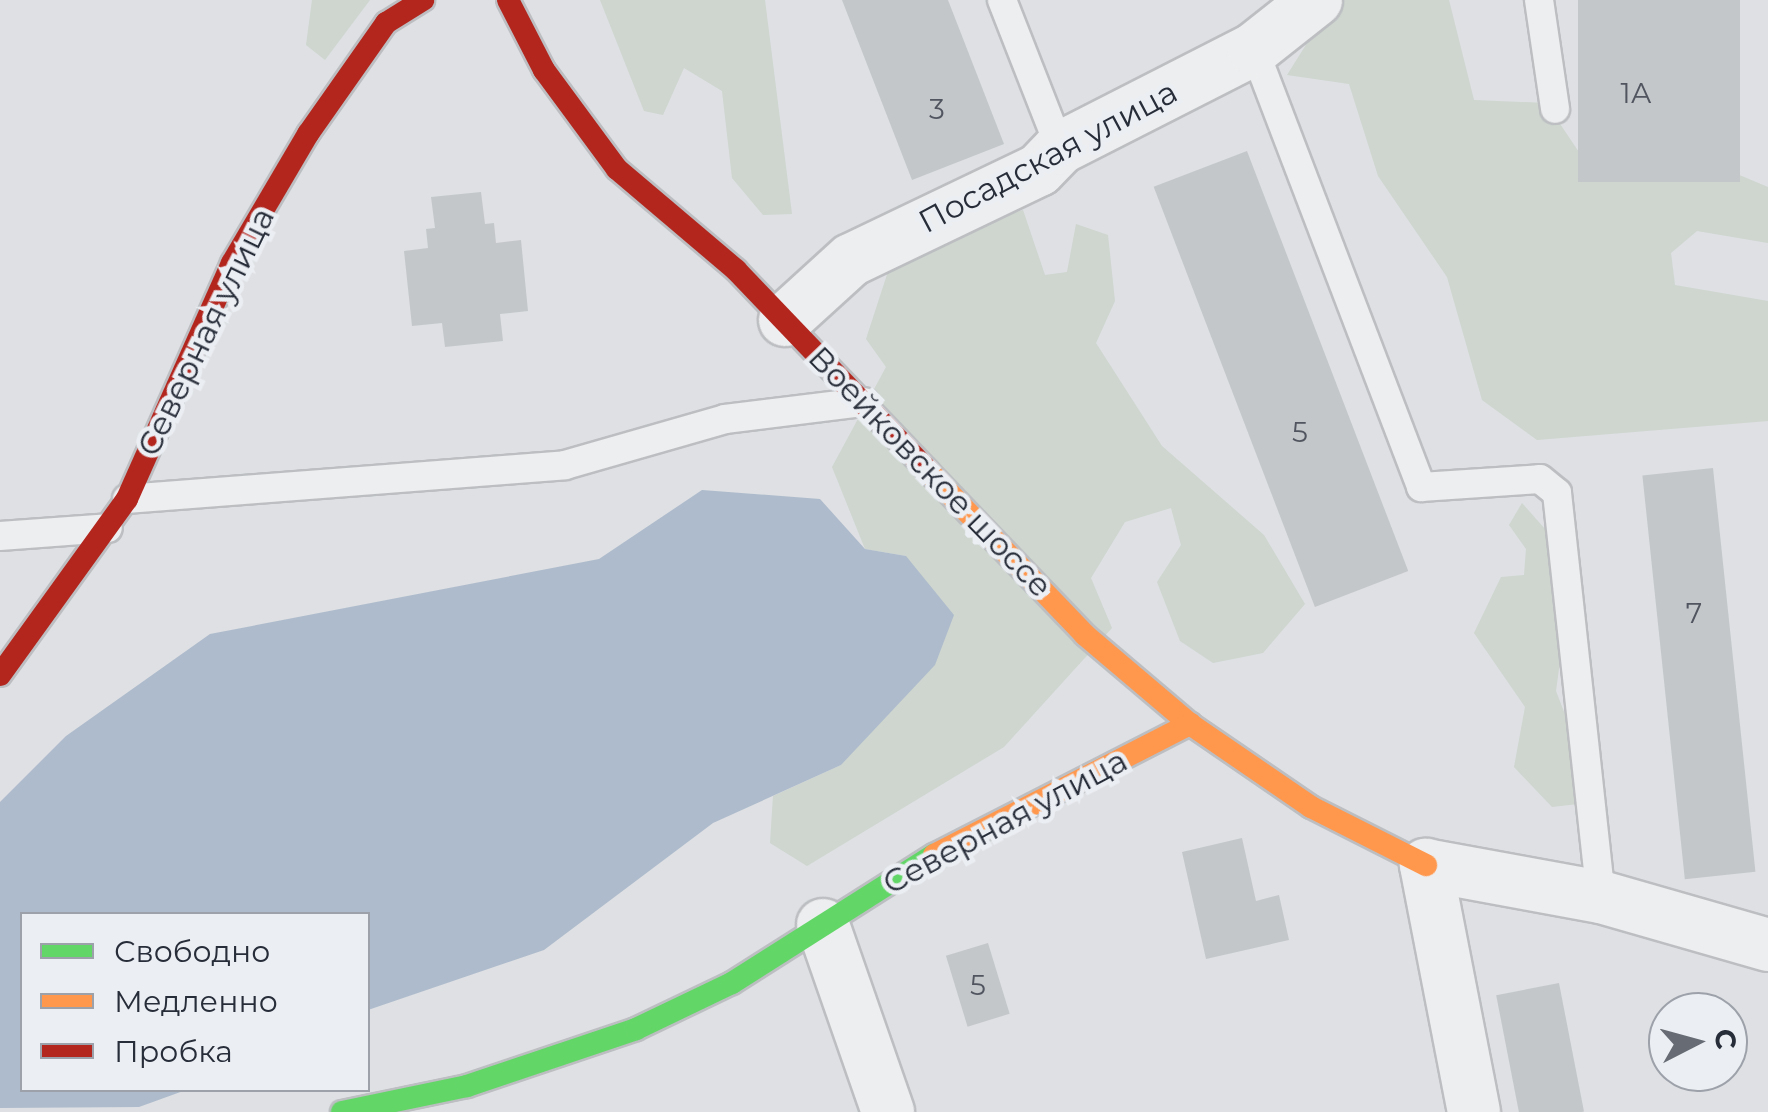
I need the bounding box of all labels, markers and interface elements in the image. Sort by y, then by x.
street label: Посадская улица [912,73,1184,241]
house number: 1А [1621,76,1651,110]
house number: 3 [929,92,945,126]
street label: Северная улица [129,202,283,462]
street label: Воейковское шоссе [800,339,1060,605]
house number: 5 [1292,415,1308,449]
house number: 7 [1686,596,1702,630]
street label: Северная улица [876,741,1134,903]
legend [20,912,370,1092]
text: Свободно [114,933,270,970]
house number: 5 [970,968,986,1002]
text: Медленно [114,983,278,1020]
north arrow [1648,992,1748,1092]
text: С [1708,1027,1744,1051]
text: Пробка [114,1033,233,1070]

